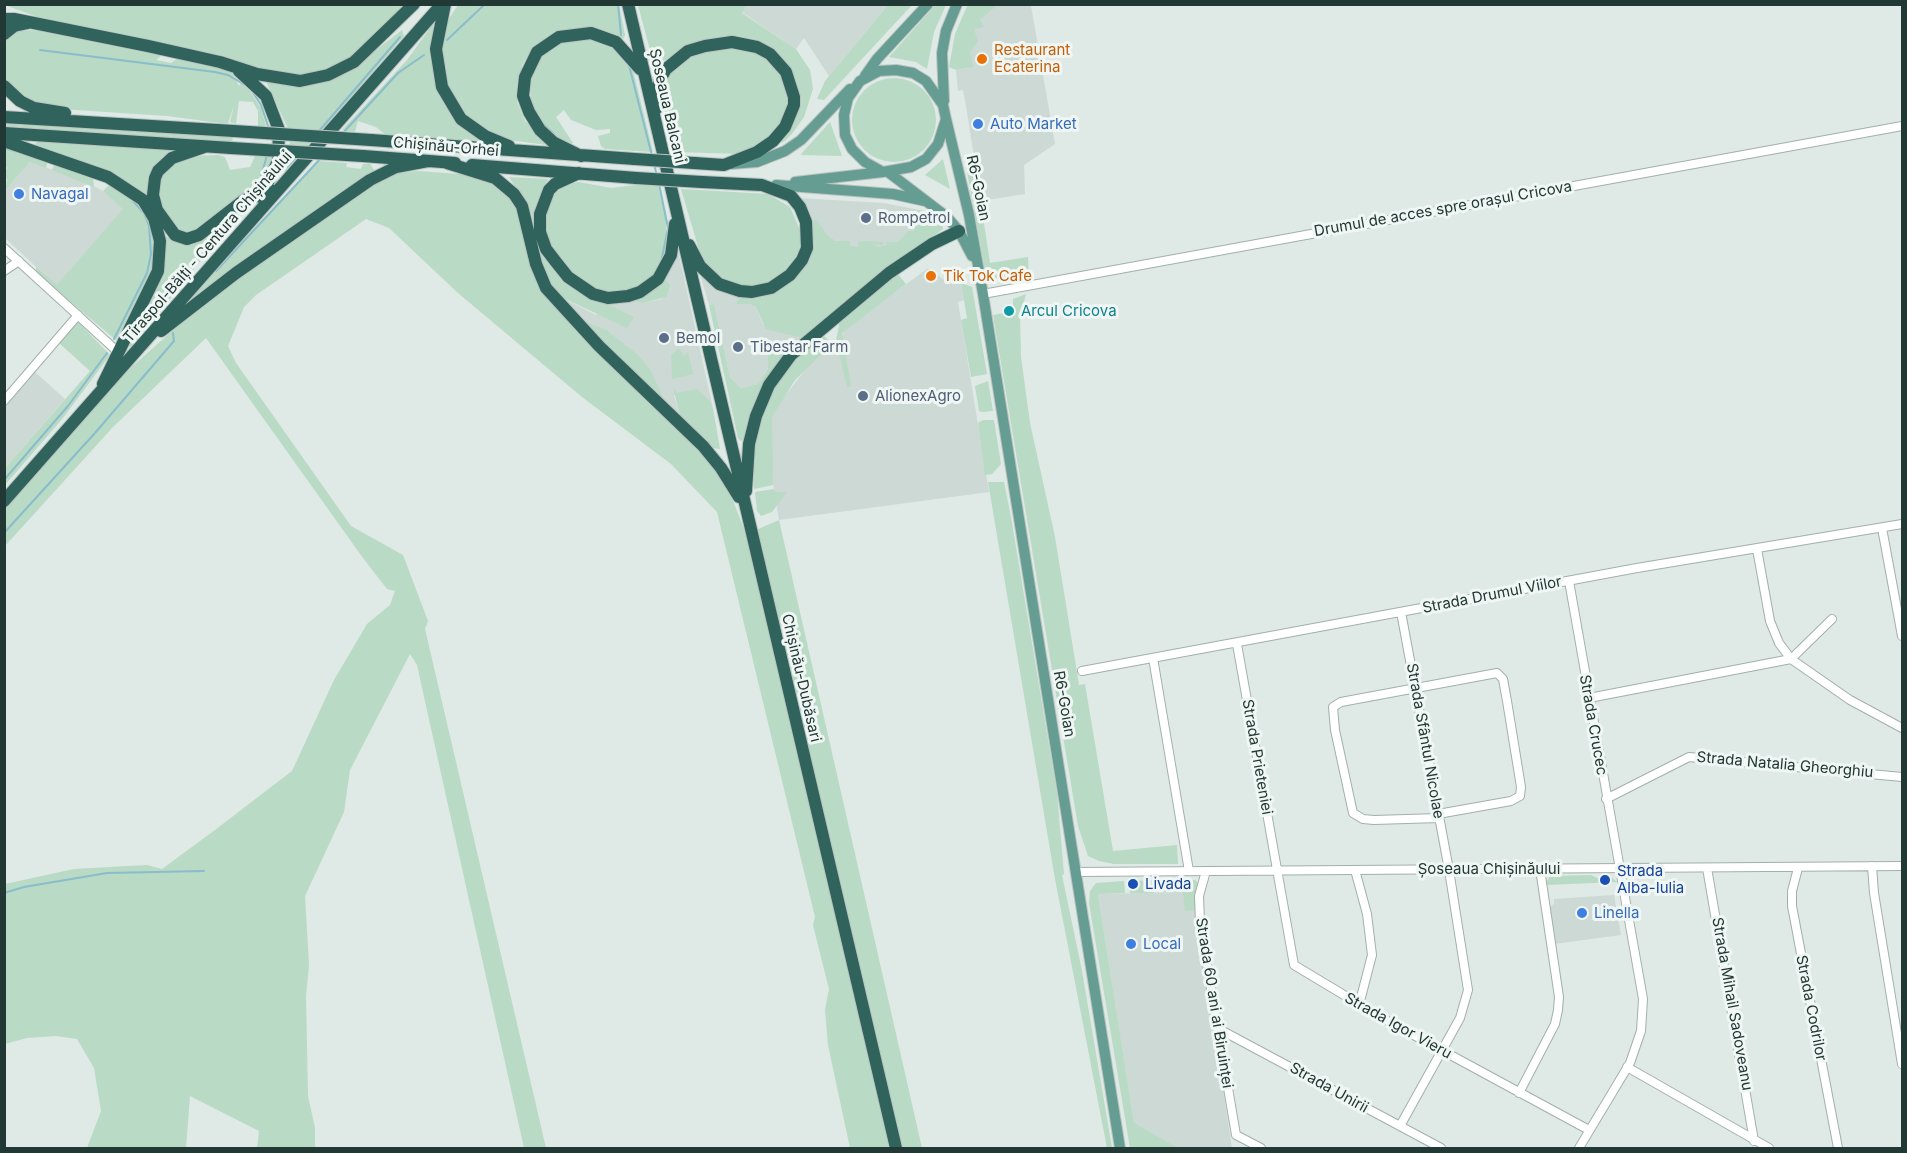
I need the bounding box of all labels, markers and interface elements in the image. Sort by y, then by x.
place label: Restaurant Ecaterina [994,41,1070,76]
street label: Șoseaua Balcani [645,47,689,165]
marker: Restaurant Ecaterina [975,52,989,66]
place label: Auto Market [990,115,1077,133]
marker: Auto Market [971,117,985,131]
street label: Chișinău-Orhei [392,133,500,161]
street label: Tiraspol-Bălți - Centura Chișinăului [120,148,296,346]
street label: R6-Goian [962,153,994,223]
street label: Drumul de acces spre orașul Cricova [1313,177,1573,241]
place label: Navagal [31,185,89,203]
marker: Navagal [12,187,26,201]
place label: Rompetrol [878,209,950,227]
marker: Rompetrol [859,211,873,225]
place label: Tik Tok Cafe [943,267,1032,285]
marker: Tik Tok Cafe [924,269,938,283]
place label: Arcul Cricova [1021,302,1117,320]
marker: Arcul Cricova [1002,304,1016,318]
place label: Bemol [676,329,720,347]
marker: Bemol [657,331,671,345]
place label: Tibestar Farm [750,338,848,356]
marker: Tibestar Farm [731,340,745,354]
place label: AlionexAgro [875,387,961,405]
marker: AlionexAgro [856,389,870,403]
street label: Strada Drumul Viilor [1421,573,1563,617]
street label: Chișinău-Dubăsari [778,612,824,744]
street label: Strada Sfântul Nicolae [1402,662,1448,820]
street label: R6-Goian [1049,669,1079,739]
street label: Strada Crucec [1575,673,1611,777]
street label: Strada Prieteniei [1238,698,1276,816]
street label: Strada Natalia Gheorghiu [1696,748,1874,782]
street label: Șoseaua Chișinăului [1418,860,1560,878]
place label: Strada Alba-Iulia [1617,862,1684,897]
marker: Strada Alba-Iulia [1598,873,1612,887]
place label: Livada [1145,875,1192,893]
marker: Livada [1126,877,1140,891]
place label: Linella [1594,904,1639,922]
marker: Linella [1575,906,1589,920]
street label: Strada 60 ani ai Biruinței [1192,916,1236,1090]
street label: Strada Mihail Sadoveanu [1708,916,1756,1092]
place label: Local [1143,935,1181,953]
marker: Local [1124,937,1138,951]
street label: Strada Codrilor [1792,954,1830,1062]
street label: Strada Igor Vieru [1341,989,1455,1063]
street label: Strada Unirii [1286,1059,1372,1117]

